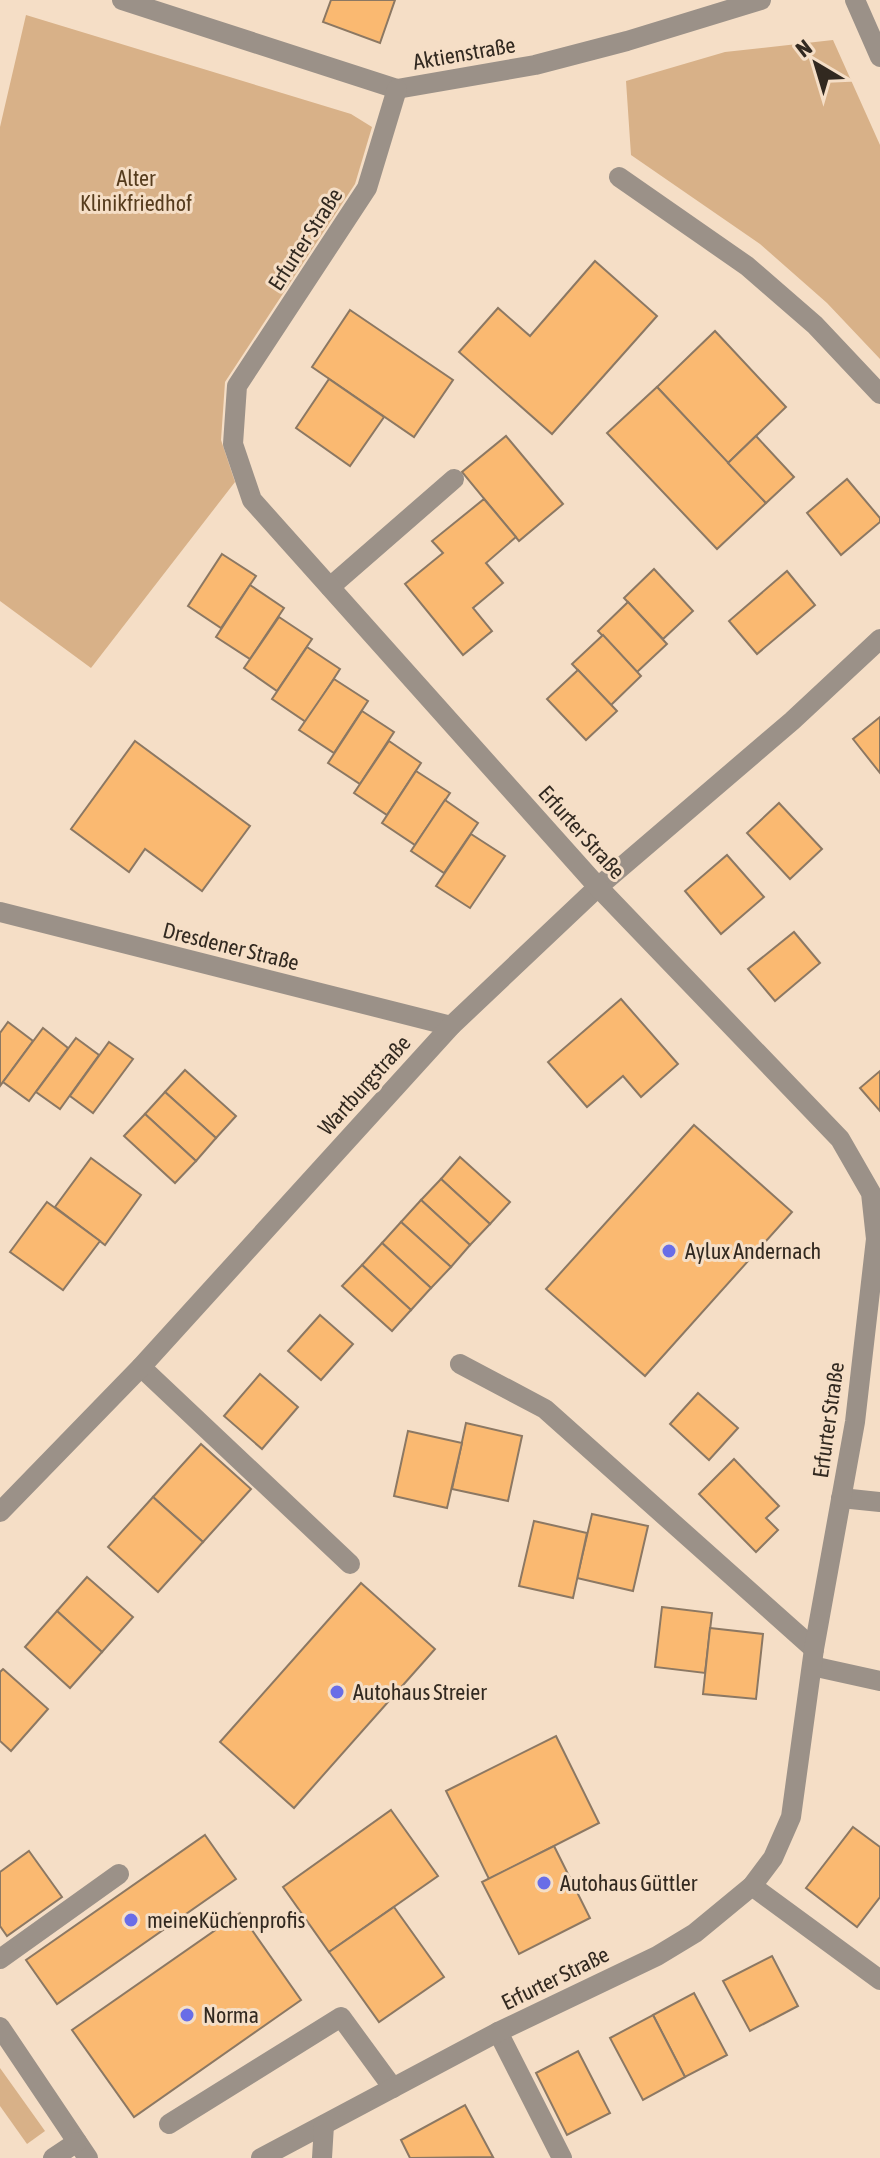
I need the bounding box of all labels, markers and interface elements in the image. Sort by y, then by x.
north arrow [776,24,856,104]
street label: Aktienstraße [411,31,517,75]
text: N [791,34,817,62]
park label: Alter Klinikfriedhof [80,165,192,216]
street label: Erfurter Straße [262,183,348,295]
street label: Erfurter Straße [533,780,631,884]
street label: Dresdener Straße [160,917,302,975]
street label: Wartburgstraße [312,1030,416,1140]
place label: Aylux Andernach [685,1238,821,1264]
marker: Aylux Andernach [660,1242,678,1260]
street label: Erfurter Straße [807,1361,849,1479]
place label: Autohaus Streier [353,1679,487,1705]
marker: Autohaus Streier [328,1683,346,1701]
place label: Autohaus Güttler [560,1870,698,1896]
marker: Autohaus Güttler [535,1874,553,1892]
place label: meineKüchenprofis [147,1907,306,1933]
marker: meineKüchenprofis [122,1911,140,1929]
street label: Erfurter Straße [497,1941,613,2015]
place label: Norma [203,2002,259,2028]
marker: Norma [178,2006,196,2024]

